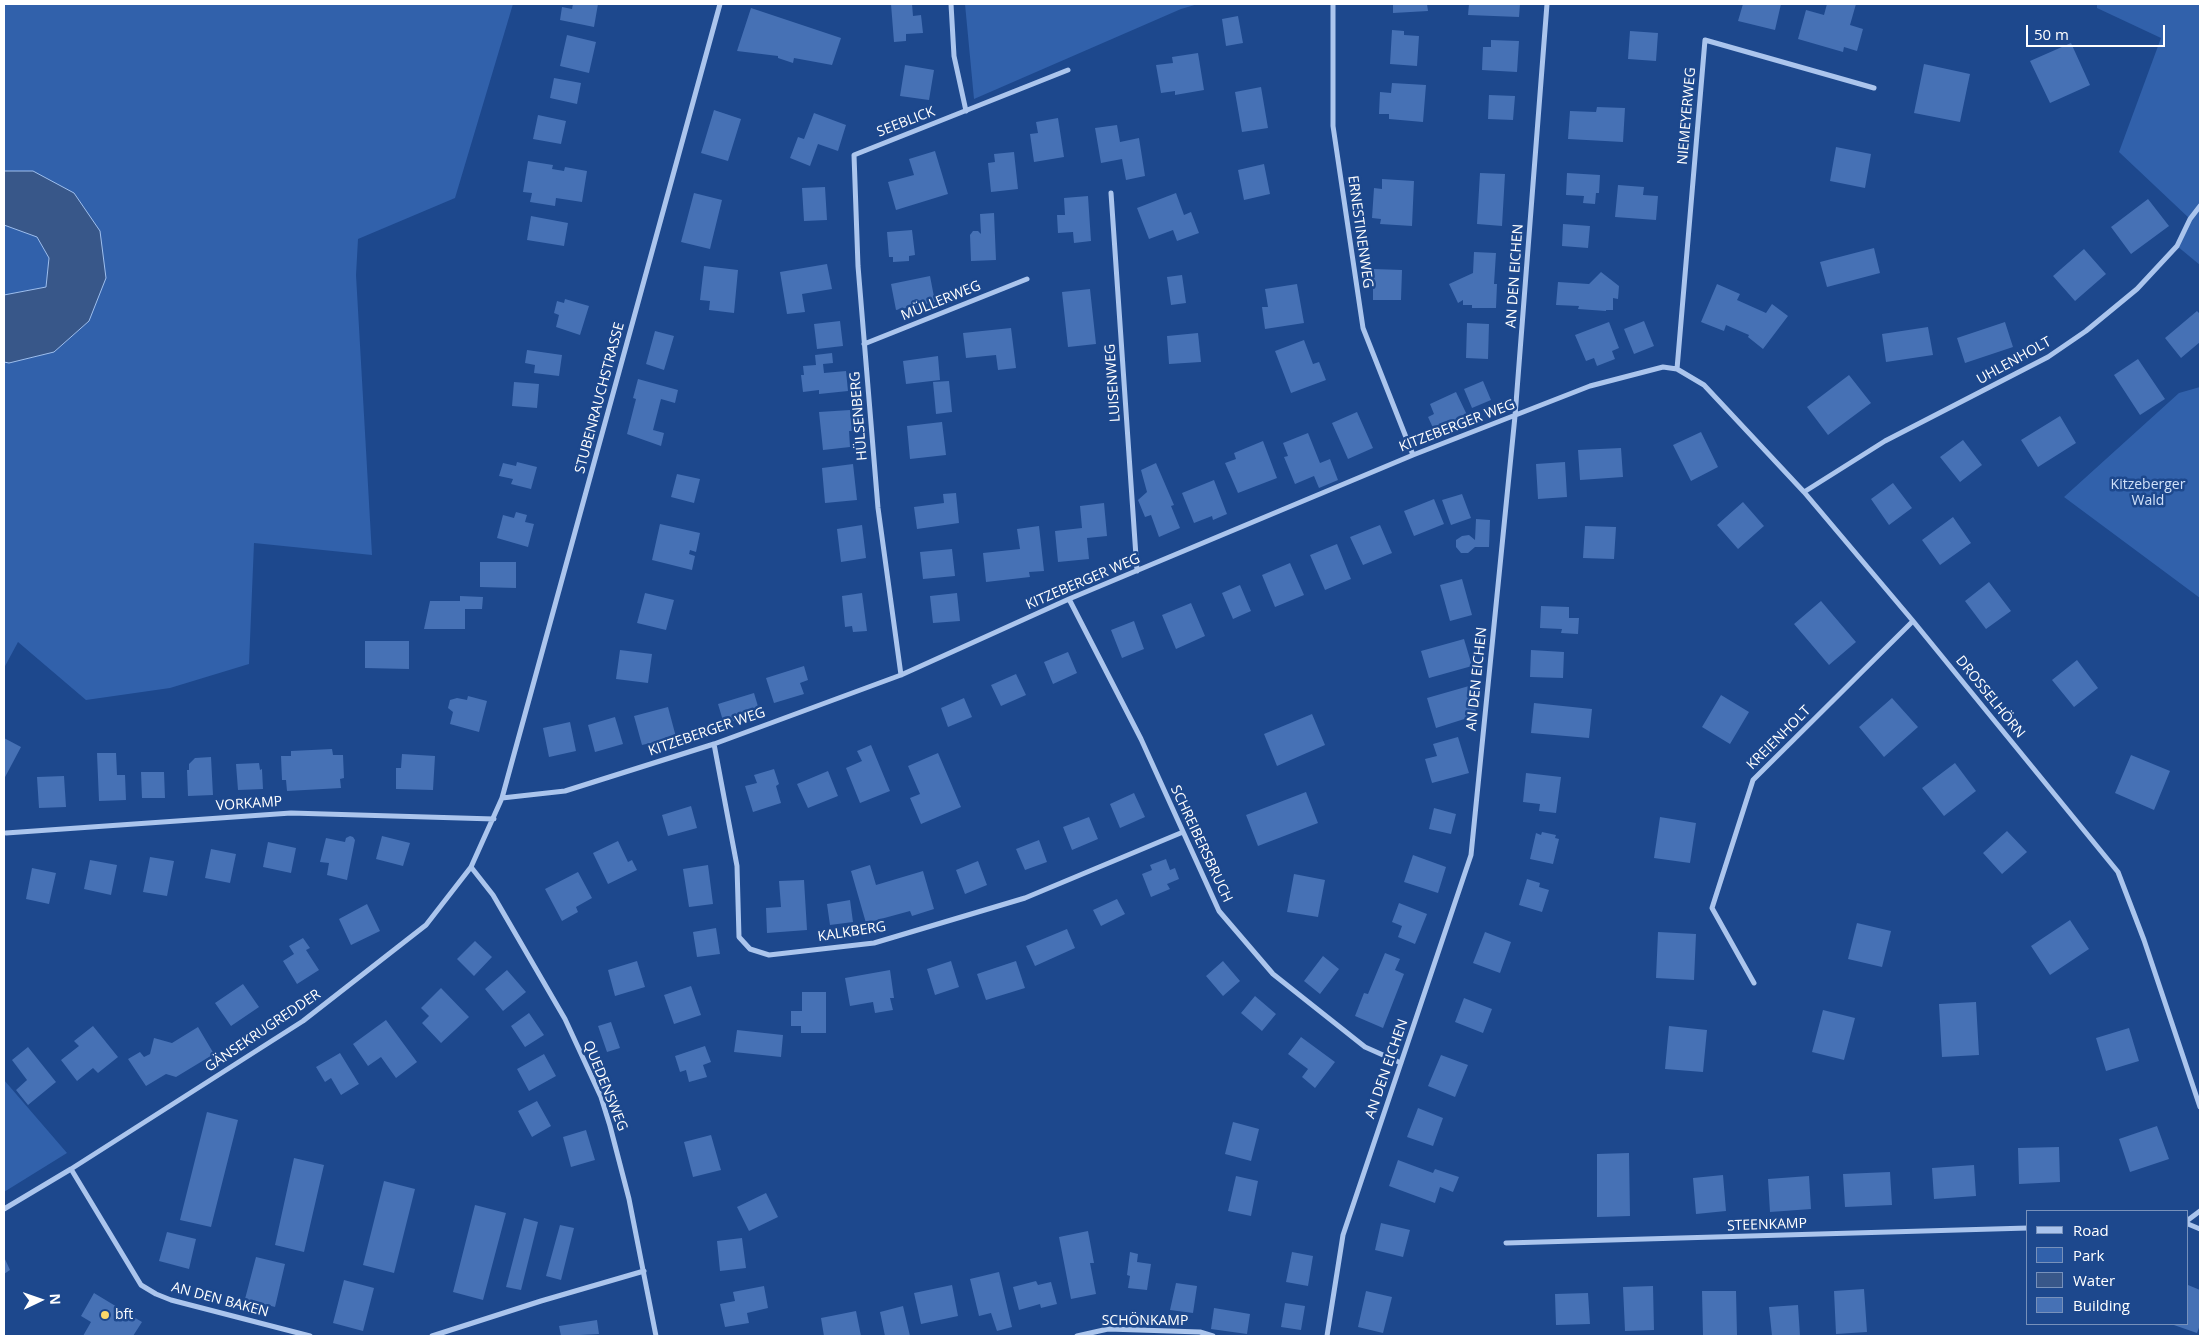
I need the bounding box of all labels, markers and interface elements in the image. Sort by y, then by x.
scale bar [2029,15,2168,47]
text: 50 m [2034,24,2069,44]
street label: NIEMEYERWEG [1674,67,1700,165]
street label: SEEBLICK [875,103,937,141]
street label: ERNESTINENWEG [1344,174,1376,290]
street label: AN DEN EICHEN [1503,223,1527,329]
street label: MÜLLERWEG [899,277,983,325]
street label: STUBENRAUCHSTRASSE [572,321,628,475]
street label: UHLENHOLT [1974,334,2054,388]
street label: LUISENWEG [1102,343,1124,423]
street label: HÜLSENBERG [847,371,871,461]
street label: KITZEBERGER WEG [1397,396,1517,456]
park label: Kitzeberger Wald [2111,477,2185,510]
street label: KITZEBERGER WEG [1023,550,1143,614]
street label: AN DEN EICHEN [1463,626,1491,732]
street label: DROSSELHÖRN [1952,653,2028,741]
street label: KREIENHOLT [1744,703,1814,773]
street label: KITZEBERGER WEG [646,704,768,760]
street label: SCHREIBERSBRUCH [1166,783,1236,905]
street label: VORKAMP [215,793,283,815]
street label: KALKBERG [817,918,887,946]
street label: GÄNSEKRUGREDDER [202,986,324,1076]
street label: AN DEN EICHEN [1362,1017,1412,1121]
street label: QUEDENSWEG [579,1038,631,1134]
legend [2026,1210,2189,1325]
street label: STEENKAMP [1727,1215,1807,1235]
text: Road [2073,1220,2109,1240]
text: Park [2073,1245,2104,1265]
text: Water [2073,1270,2115,1290]
north arrow [15,1275,65,1325]
street label: AN DEN BAKEN [170,1279,270,1321]
text: N [46,1293,65,1305]
text: Building [2073,1295,2130,1315]
place label: bft [115,1307,133,1323]
marker: bft [99,1309,111,1321]
street label: SCHÖNKAMP [1102,1313,1188,1329]

